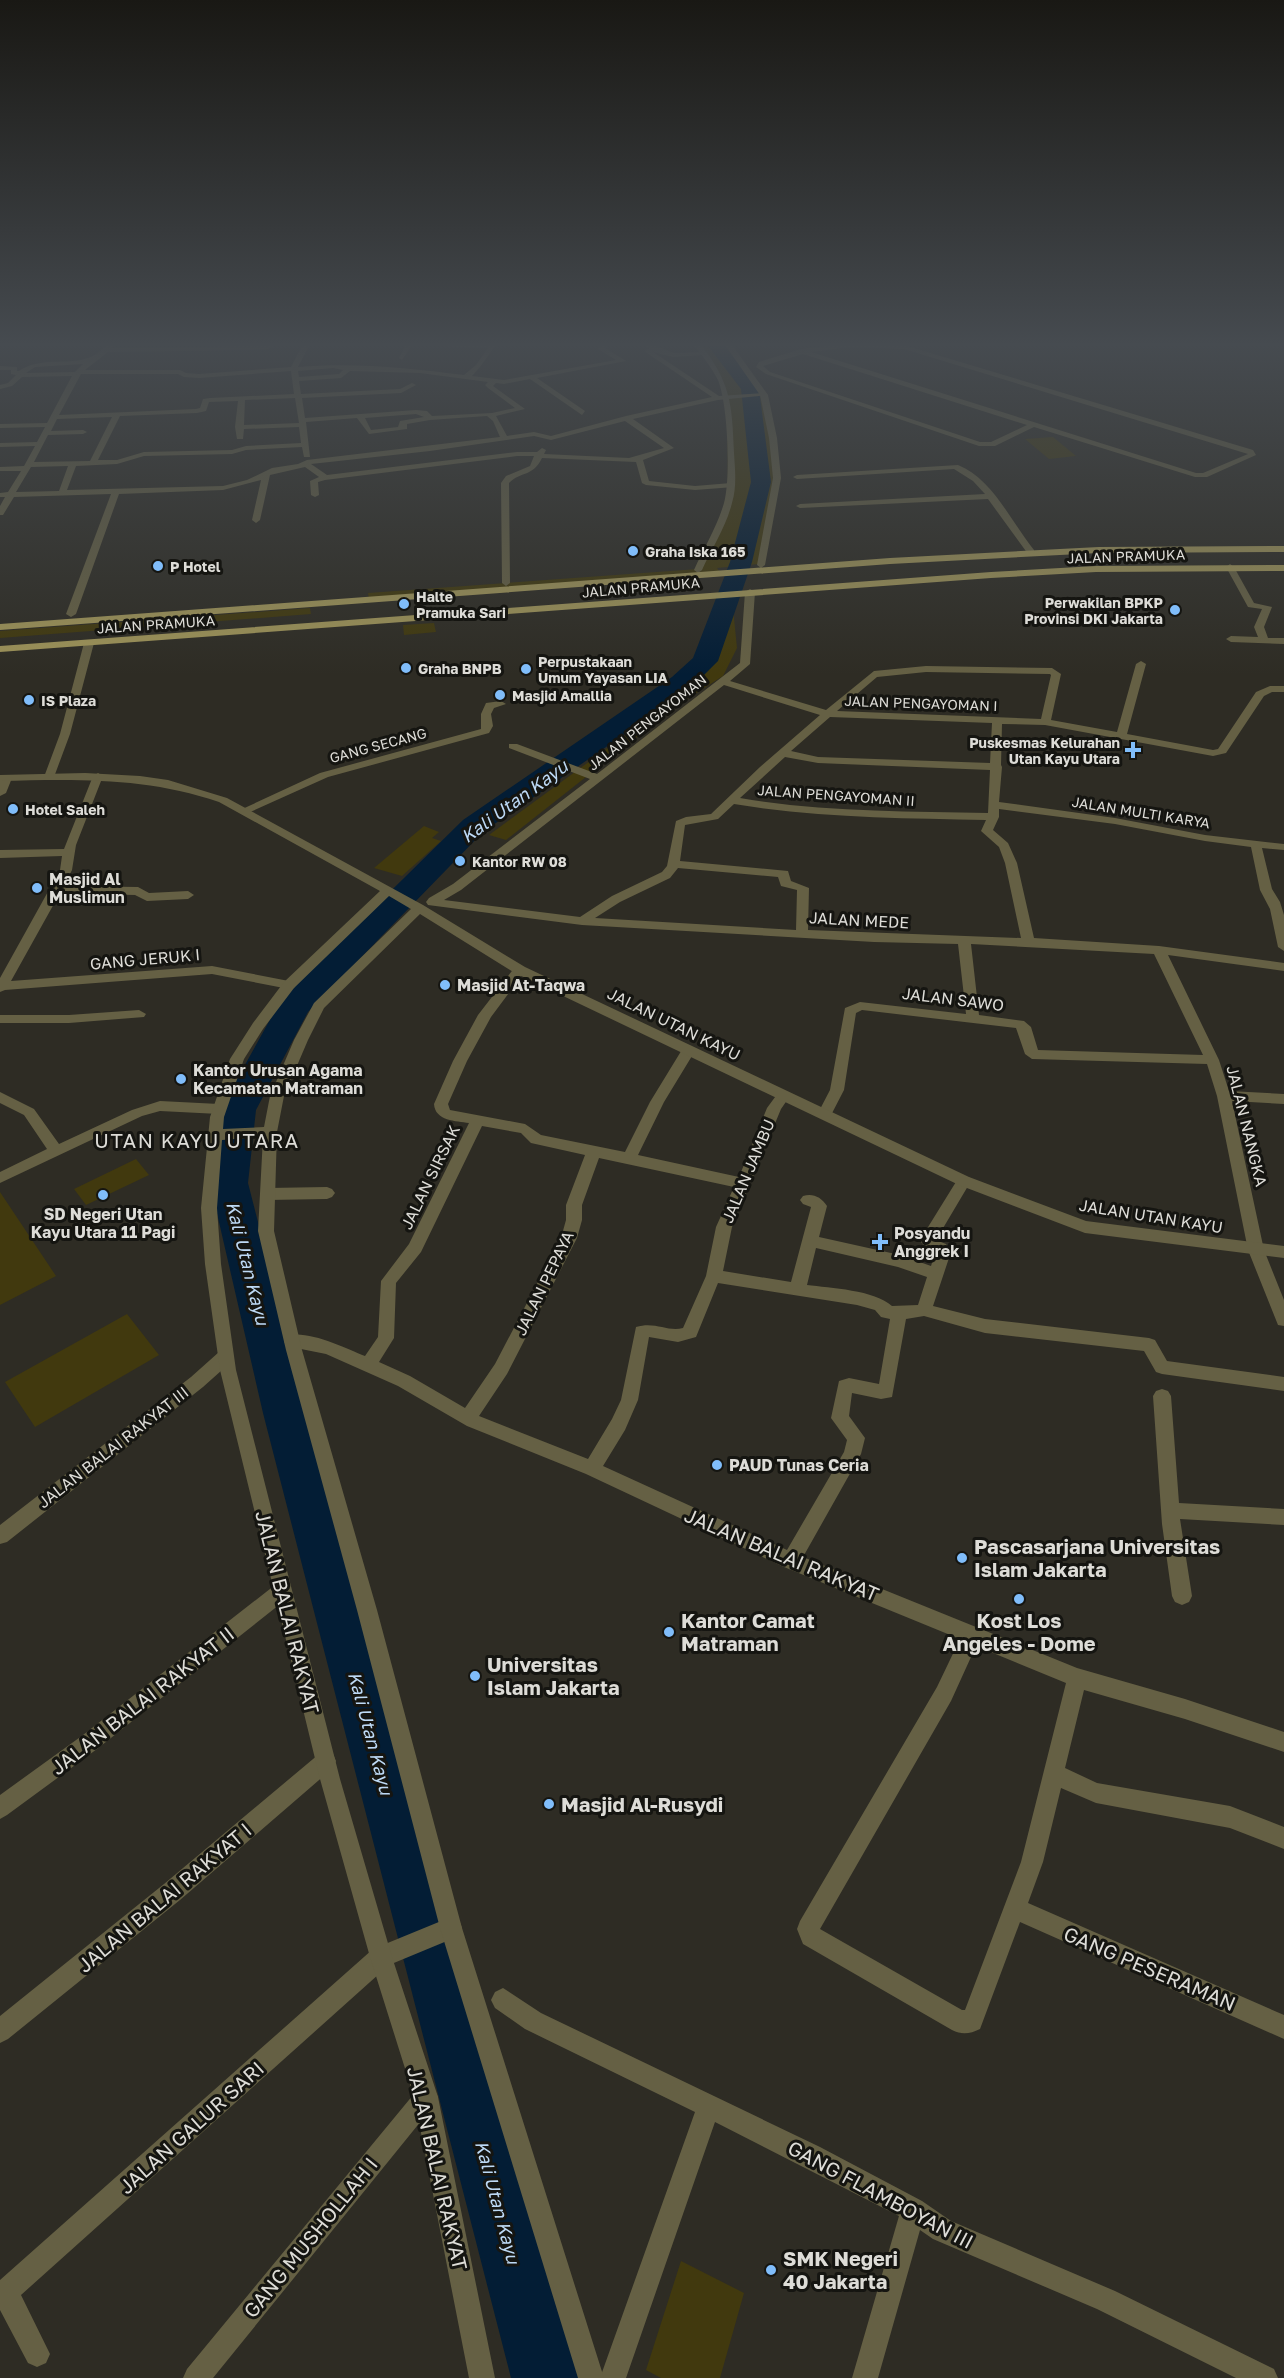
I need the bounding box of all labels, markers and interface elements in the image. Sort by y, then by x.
place label: Graha Iska 165 [645,543,746,560]
marker: Graha Iska 165 [626,544,640,558]
street label: JALAN PRAMUKA [1067,545,1186,567]
place label: P Hotel [170,558,221,575]
marker: P Hotel [151,559,165,573]
street label: JALAN PRAMUKA [581,573,701,601]
place label: Halte Pramuka Sari [416,588,506,621]
place label: Perwakilan BPKP Provinsi DKI Jakarta [1024,594,1163,627]
marker: Halte Pramuka Sari [397,597,411,611]
marker: Perwakilan BPKP Provinsi DKI Jakarta [1168,603,1182,617]
street label: JALAN PRAMUKA [96,611,216,637]
place label: Perpustakaan Umum Yayasan LIA [538,653,668,686]
place label: Graha BNPB [418,660,502,677]
marker: Graha BNPB [399,661,413,675]
marker: Perpustakaan Umum Yayasan LIA [519,662,533,676]
street label: JALAN PENGAYOMAN [584,671,710,773]
place label: Masjid Amallia [512,687,612,704]
marker: Masjid Amallia [493,688,507,702]
place label: IS Plaza [41,692,96,709]
street label: JALAN PENGAYOMAN I [844,692,998,714]
marker: IS Plaza [22,693,36,707]
street label: GANG SECANG [328,724,428,766]
place label: Puskesmas Kelurahan Utan Kayu Utara [969,734,1120,767]
marker: Puskesmas Kelurahan Utan Kayu Utara [1124,741,1142,759]
water label: Kali Utan Kayu [456,754,573,847]
street label: JALAN PENGAYOMAN II [757,781,915,809]
street label: JALAN MULTI KARYA [1071,793,1212,831]
place label: Hotel Saleh [25,801,105,818]
marker: Hotel Saleh [6,802,20,816]
place label: Kantor RW 08 [472,853,567,870]
marker: Kantor RW 08 [453,854,467,868]
place label: Masjid Al Muslimun [49,869,125,907]
marker: Masjid Al Muslimun [30,881,44,895]
street label: JALAN MEDE [808,907,910,933]
street label: GANG JERUK I [89,944,201,974]
place label: Masjid At-Taqwa [457,975,585,995]
marker: Masjid At-Taqwa [438,978,452,992]
street label: JALAN UTAN KAYU [604,983,744,1065]
street label: JALAN SAWO [901,983,1005,1015]
place label: Kantor Urusan Agama Kecamatan Matraman [193,1060,363,1098]
street label: JALAN NANGKA [1222,1063,1272,1189]
marker: Kantor Urusan Agama Kecamatan Matraman [174,1072,188,1086]
street label: JALAN JAMBU [717,1116,779,1226]
street label: JALAN SIRSAK [396,1122,464,1232]
district label: UTAN KAYU UTARA [94,1128,300,1152]
marker: SD Negeri Utan Kayu Utara 11 Pagi [96,1188,110,1202]
street label: JALAN UTAN KAYU [1078,1195,1224,1237]
water label: Kali Utan Kayu [222,1199,274,1328]
place label: SD Negeri Utan Kayu Utara 11 Pagi [31,1204,175,1242]
place label: Posyandu Anggrek I [894,1223,970,1261]
street label: JALAN PEPAYA [510,1227,578,1338]
marker: Posyandu Anggrek I [871,1233,889,1251]
street label: JALAN BALAI RAKYAT III [34,1382,192,1512]
place label: PAUD Tunas Ceria [729,1455,869,1475]
marker: PAUD Tunas Ceria [710,1458,724,1472]
street label: JALAN BALAI RAKYAT [681,1502,883,1606]
street label: JALAN BALAI RAKYAT [251,1508,325,1716]
place label: Pascasarjana Universitas Islam Jakarta [974,1534,1220,1581]
marker: Pascasarjana Universitas Islam Jakarta [955,1551,969,1565]
marker: Kost Los Angeles - Dome [1012,1592,1026,1606]
place label: Kantor Camat Matraman [681,1608,815,1655]
place label: Kost Los Angeles - Dome [942,1608,1096,1655]
street label: JALAN BALAI RAKYAT II [46,1621,238,1779]
marker: Kantor Camat Matraman [662,1625,676,1639]
place label: Universitas Islam Jakarta [487,1652,620,1699]
water label: Kali Utan Kayu [344,1669,398,1798]
marker: Universitas Islam Jakarta [468,1669,482,1683]
place label: Masjid Al-Rusydi [561,1792,723,1816]
marker: Masjid Al-Rusydi [542,1797,556,1811]
street label: JALAN BALAI RAKYAT I [72,1817,256,1977]
street label: GANG PESERAMAN [1060,1921,1240,2015]
street label: JALAN GALUR SARI [114,2056,268,2198]
street label: JALAN BALAI RAKYAT [403,2064,473,2272]
street label: GANG FLAMBOYAN III [784,2135,978,2253]
water label: Kali Utan Kayu [471,2138,525,2267]
street label: GANG MUSHOLLAH I [238,2152,382,2322]
place label: SMK Negeri 40 Jakarta [783,2246,898,2293]
marker: SMK Negeri 40 Jakarta [764,2263,778,2277]

